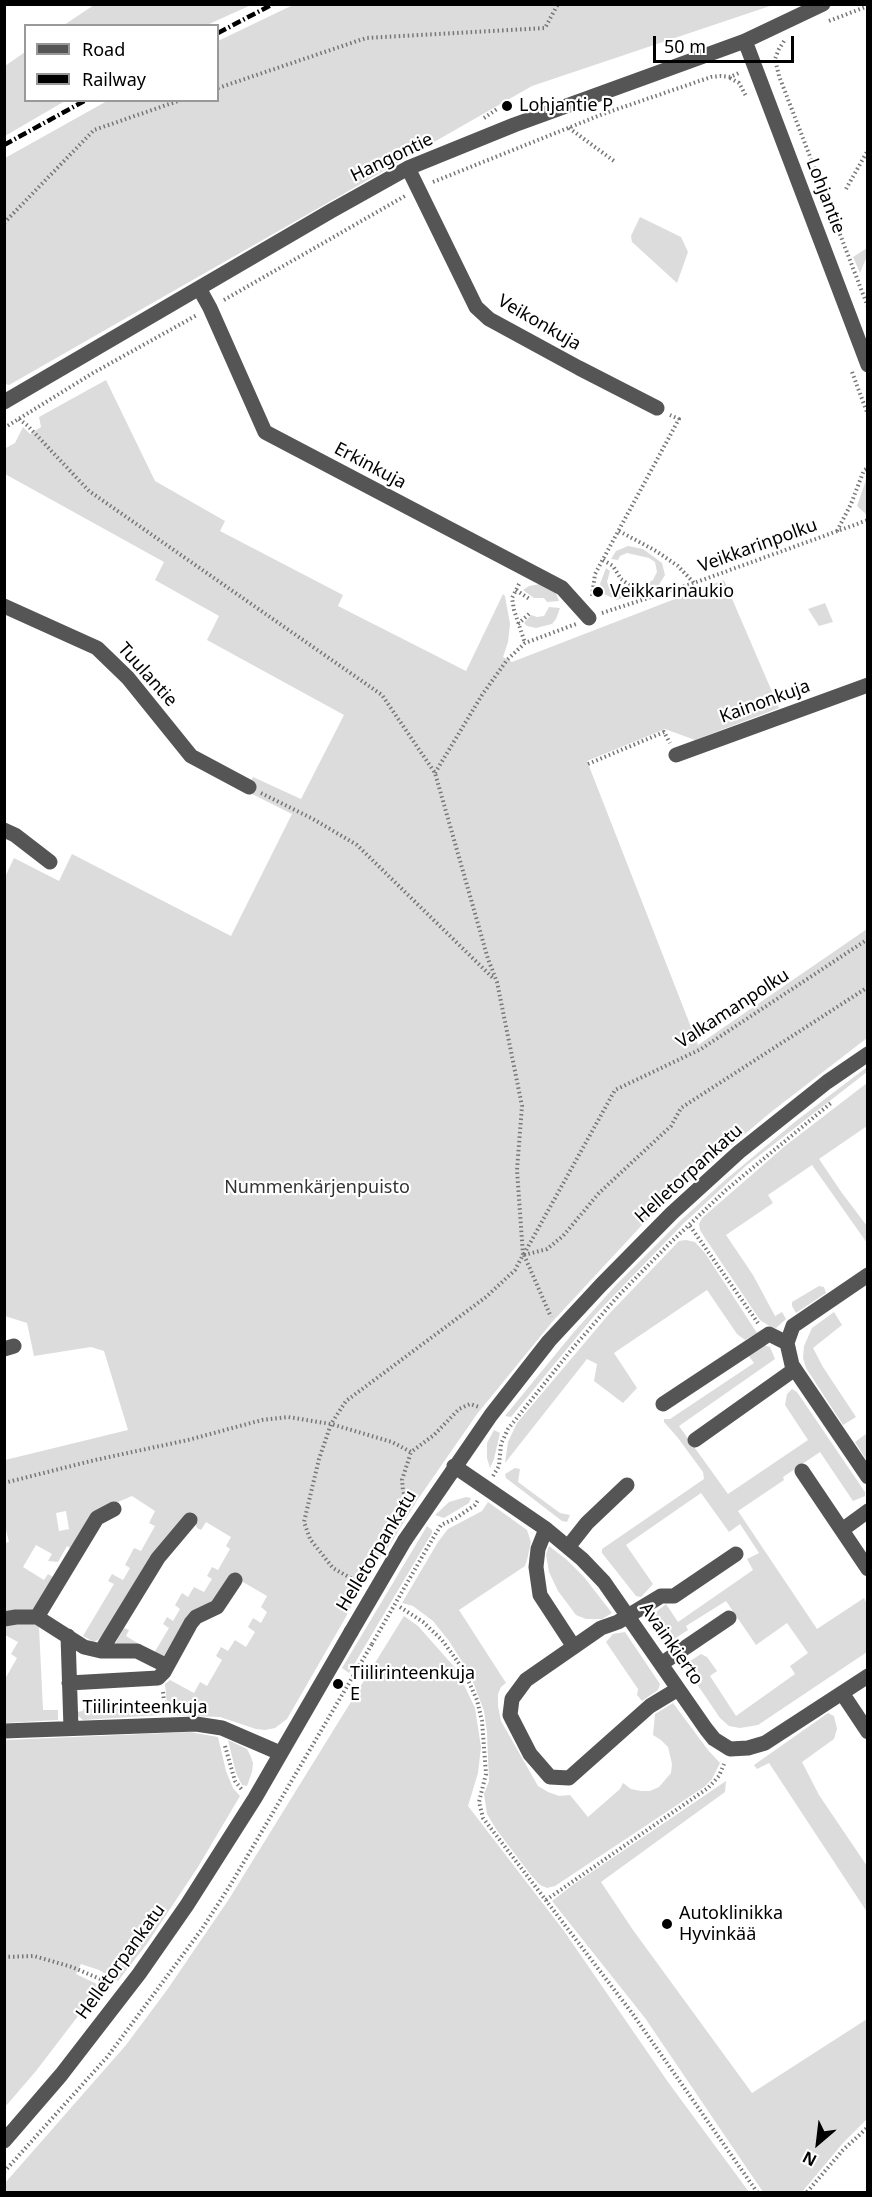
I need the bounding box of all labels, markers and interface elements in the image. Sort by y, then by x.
legend [24,24,219,102]
scale bar [656,24,797,62]
text: 50 m [664,34,706,58]
text: Road [82,37,125,61]
text: Railway [82,67,146,91]
place label: Lohjantie P [519,95,613,117]
marker: Lohjantie P [500,99,514,113]
street label: Hangontie [347,129,437,187]
street label: Lohjantie [801,155,849,237]
street label: Veikonkuja [494,291,584,355]
street label: Erkinkuja [330,438,410,494]
street label: Veikkarinpolku [696,514,820,578]
place label: Veikkarinaukio [610,581,734,603]
marker: Veikkarinaukio [591,585,605,599]
street label: Tuulantie [113,639,181,711]
street label: Kainonkuja [717,676,813,728]
street label: Valkamanpolku [672,964,794,1054]
street label: Helletorpankatu [631,1120,747,1228]
park label: Nummenkärjenpuisto [224,1177,410,1199]
street label: Helletorpankatu [332,1487,422,1615]
street label: Avainkierto [635,1599,707,1689]
place label: Tiilirinteenkuja E [350,1663,475,1706]
marker: Tiilirinteenkuja E [331,1677,345,1691]
street label: Tiilirinteenkuja [82,1697,208,1719]
street label: Helletorpankatu [72,1900,170,2024]
place label: Autoklinikka Hyvinkää [679,1903,783,1946]
marker: Autoklinikka Hyvinkää [660,1917,674,1931]
north arrow [788,2113,848,2173]
text: N [799,2146,820,2172]

